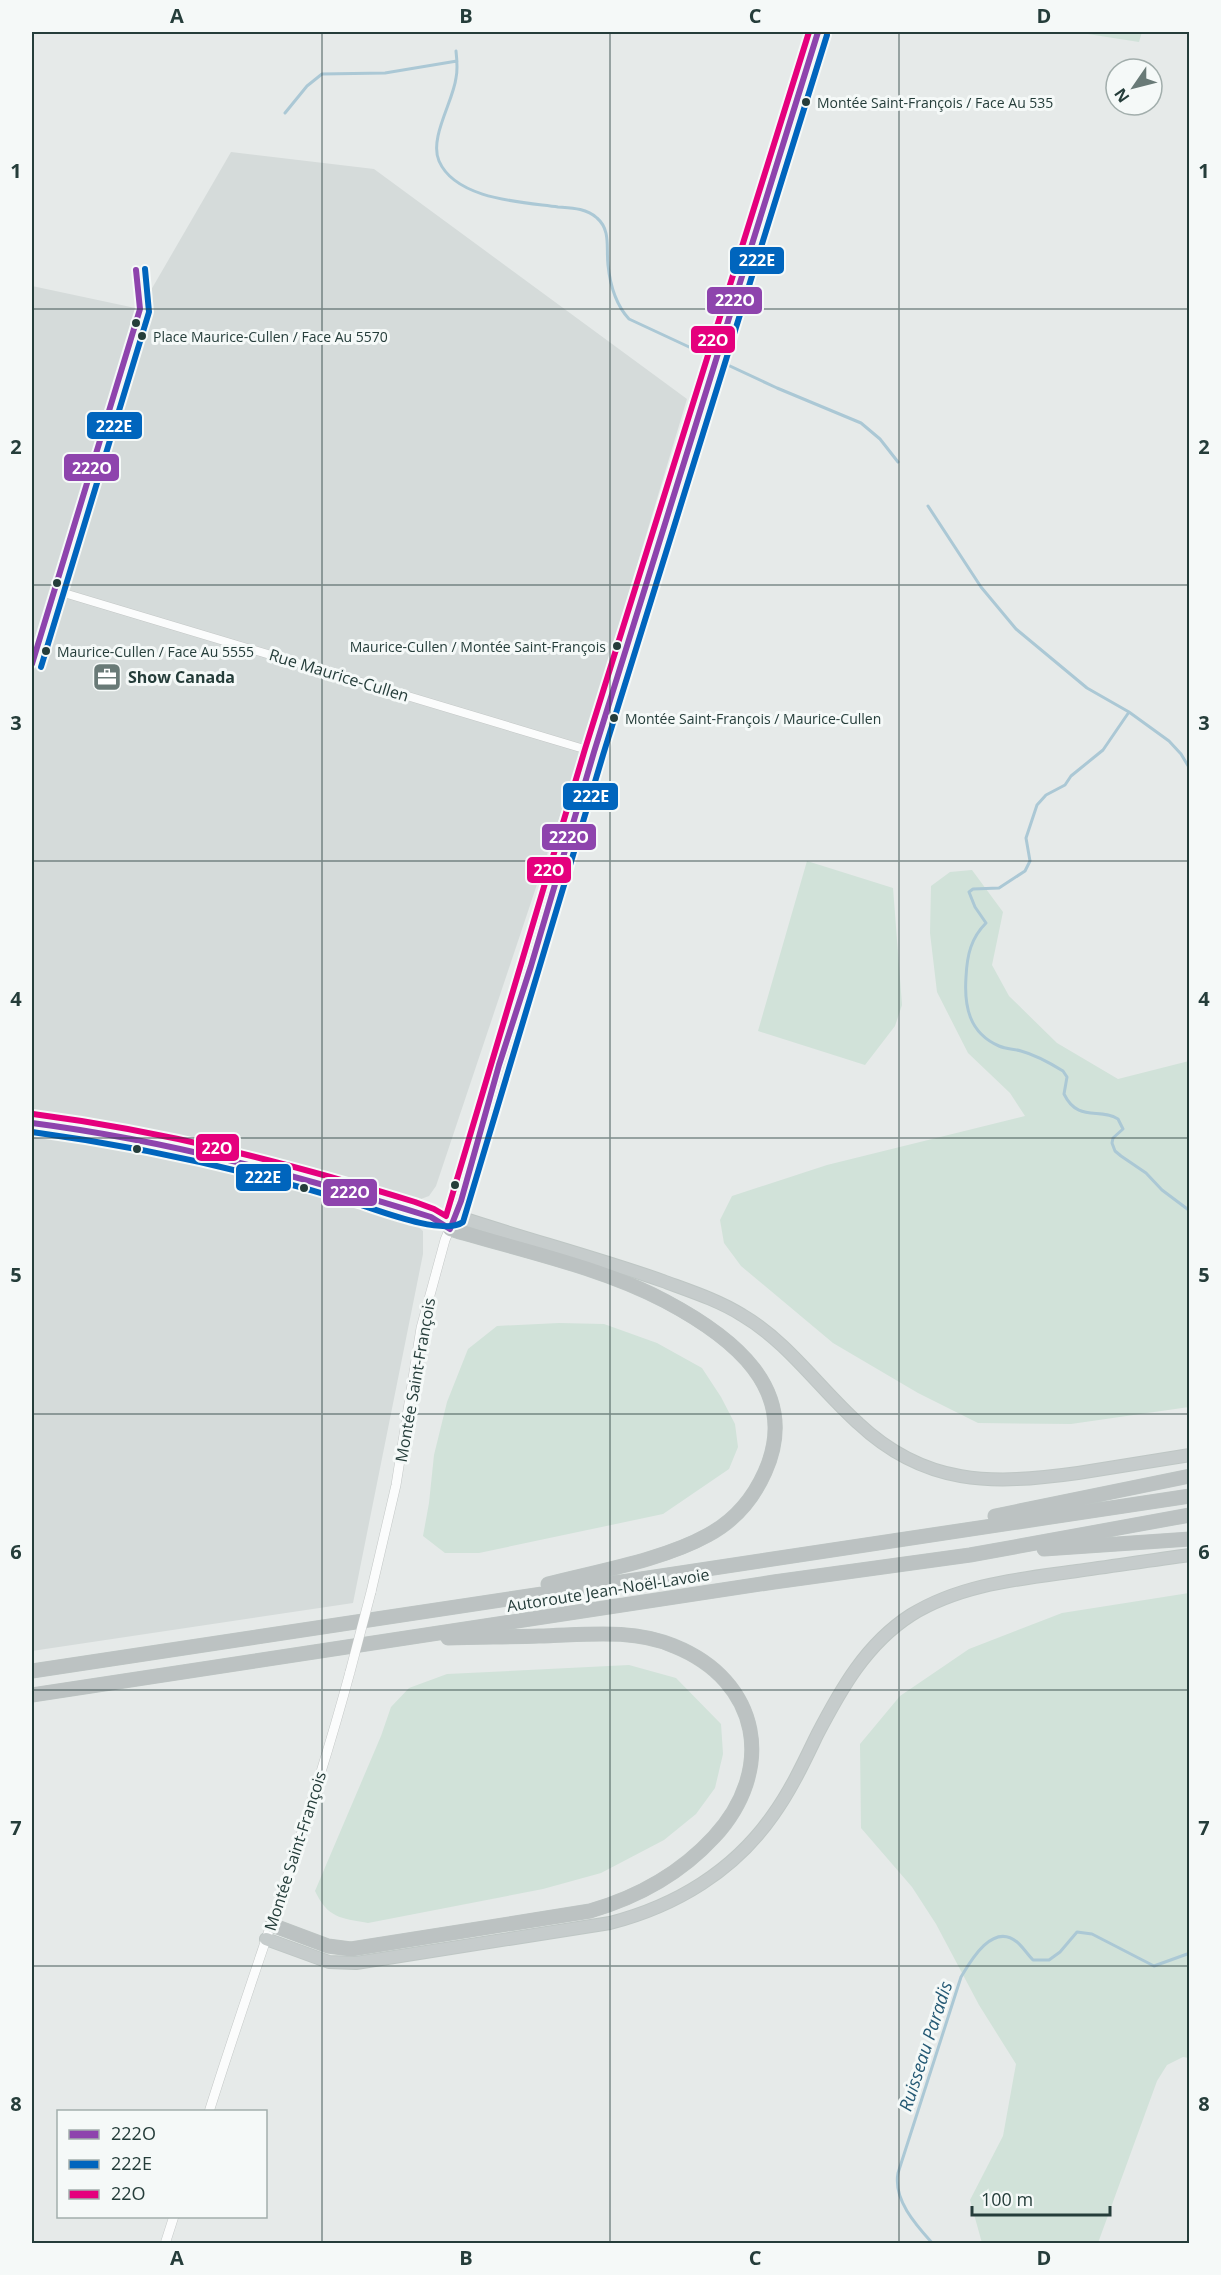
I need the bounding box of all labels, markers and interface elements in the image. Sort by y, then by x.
text: A [170,2,184,29]
text: B [459,2,473,29]
text: C [749,2,762,29]
text: D [1037,2,1051,29]
north arrow [1104,57,1164,117]
text: N [1109,84,1134,107]
place label: Montée Saint-François / Face Au 535 [817,93,1053,112]
marker: Montée Saint-François / Face Au 535 [800,96,812,108]
text: 1 [10,157,22,184]
text: 1 [1198,157,1210,184]
line badge: 222E [729,246,785,275]
text: 222E [739,249,775,271]
line badge: 222O [706,286,763,315]
text: 222O [715,289,755,311]
unlabelled marker [130,317,142,329]
line badge: 22O [690,325,736,354]
place label: Place Maurice-Cullen / Face Au 5570 [153,327,388,346]
text: 22O [697,329,729,351]
marker: Place Maurice-Cullen / Face Au 5570 [136,330,148,342]
line badge: 222E [86,411,143,440]
text: 222E [96,415,132,437]
text: 2 [10,433,22,460]
text: 2 [1198,433,1210,460]
line badge: 222O [63,453,120,482]
text: 222O [72,457,112,479]
unlabelled marker [51,577,63,589]
place label: Maurice-Cullen / Montée Saint-François [350,637,606,656]
marker: Maurice-Cullen / Montée Saint-François [611,640,623,652]
place label: Maurice-Cullen / Face Au 5555 [57,642,254,661]
street label: Rue Maurice-Cullen [266,643,412,707]
marker: Maurice-Cullen / Face Au 5555 [40,645,52,657]
office icon: Show Canada [91,661,123,693]
place label: Show Canada [128,666,235,688]
text: 3 [10,709,22,736]
place label: Montée Saint-François / Maurice-Cullen [625,709,881,728]
text: 3 [1198,709,1210,736]
marker: Montée Saint-François / Maurice-Cullen [608,712,620,724]
line badge: 222E [562,782,619,811]
text: 222E [573,785,609,807]
line badge: 222O [541,823,597,851]
text: 222O [549,826,589,848]
line badge: 22O [526,856,572,884]
text: 22O [533,859,565,881]
text: 4 [10,985,22,1012]
text: 4 [1198,985,1210,1012]
line badge: 22O [195,1133,240,1162]
text: 22O [201,1137,233,1159]
unlabelled marker [131,1143,143,1155]
line badge: 222E [235,1163,292,1192]
text: 222E [245,1166,281,1188]
line badge: 222O [322,1178,378,1207]
unlabelled marker [449,1179,461,1191]
text: 222O [330,1181,370,1203]
unlabelled marker [298,1182,310,1194]
text: 5 [10,1261,22,1288]
text: 5 [1198,1261,1210,1288]
street label: Montée Saint-François [390,1296,440,1464]
text: 6 [10,1538,22,1565]
text: 6 [1198,1538,1210,1565]
street label: Autoroute Jean-Noël-Lavoie [505,1563,711,1617]
street label: Montée Saint-François [259,1768,331,1934]
text: 7 [10,1814,22,1841]
text: 7 [1198,1814,1210,1841]
water label: Ruisseau Paradis [893,1978,957,2114]
text: 8 [10,2090,22,2117]
text: 8 [1198,2090,1210,2117]
legend [57,2110,267,2218]
text: 222O [111,2121,156,2145]
text: 222E [111,2151,152,2175]
scale bar [972,2179,1110,2217]
text: 22O [111,2181,146,2205]
text: 100 m [981,2187,1033,2211]
text: A [170,2244,184,2271]
text: B [459,2244,473,2271]
text: C [749,2244,762,2271]
text: D [1037,2244,1051,2271]

